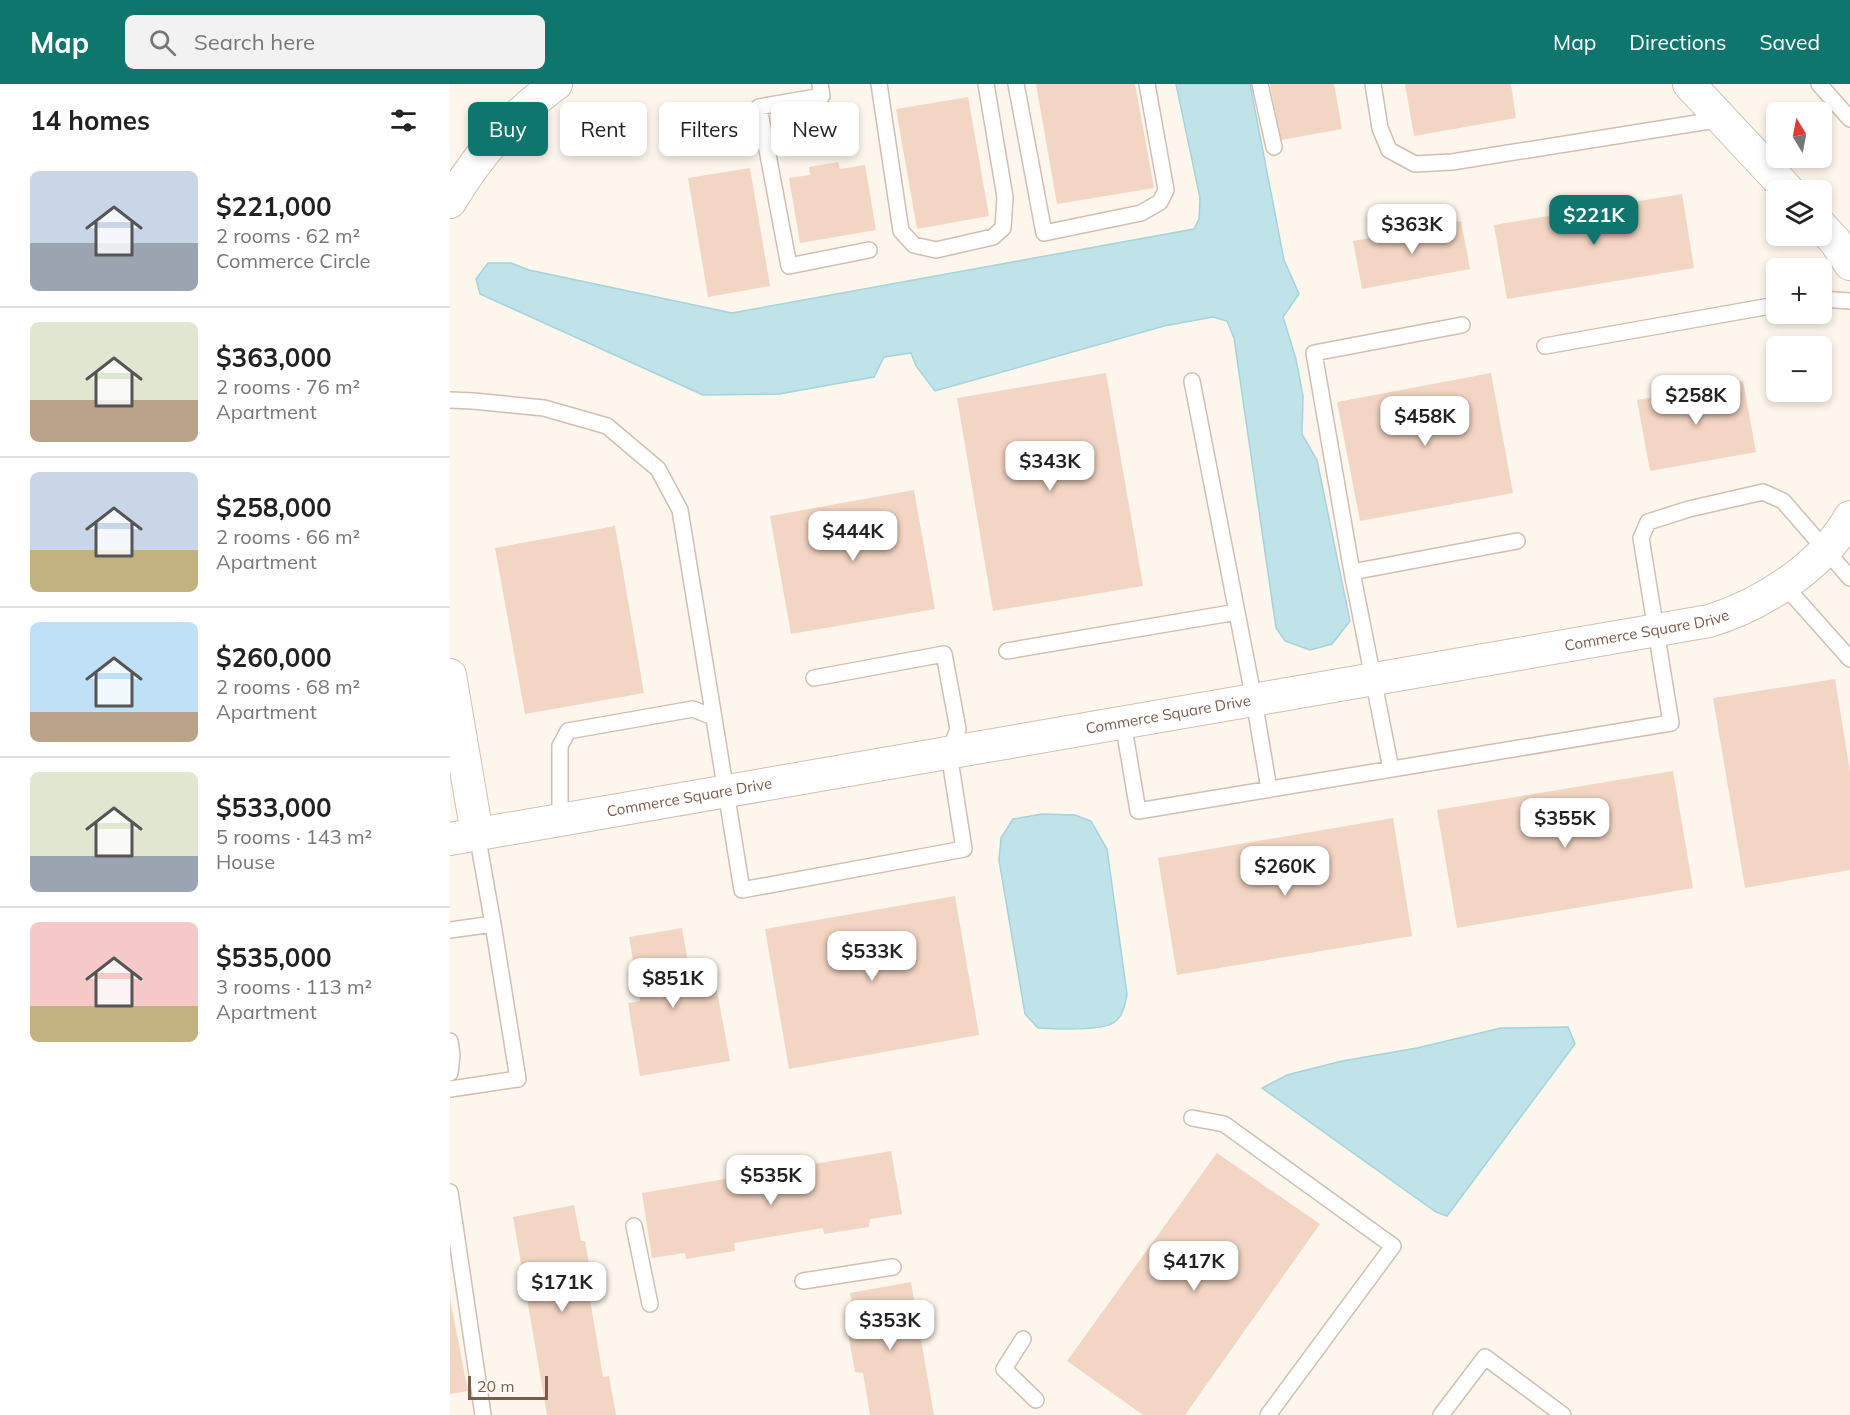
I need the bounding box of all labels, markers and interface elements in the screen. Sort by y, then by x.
search box [125,15,545,69]
text: Map [30,25,89,60]
icon: search [146,26,179,59]
text: Search here [194,28,315,56]
text: Map [1553,29,1596,55]
text: Directions [1629,29,1726,55]
text: Saved [1759,29,1820,55]
chip: Buy [468,102,548,156]
chip: Rent [560,102,647,156]
chip: Filters [659,102,759,156]
chip: New [771,102,859,156]
north arrow [1766,102,1832,168]
map controls [1766,102,1832,402]
text: 14 homes [30,104,150,137]
icon: filters [387,104,420,137]
button: layers [1766,180,1832,246]
text: $221,000 [216,190,332,223]
icon: home [78,195,150,267]
pin: $221K [1552,195,1636,246]
text: $221K [1563,202,1625,227]
pin: $363K [1370,204,1454,255]
text: $363K [1381,211,1443,236]
text: 2 rooms · 62 m² [216,223,360,248]
text: Commerce Circle [216,248,370,273]
button: + [1766,258,1832,324]
button: − [1766,336,1832,402]
text: $363,000 [216,341,332,374]
icon: home [78,346,150,418]
text: 2 rooms · 76 m² [216,374,360,399]
pin: $258K [1654,375,1738,426]
text: $258K [1665,382,1727,407]
pin: $458K [1383,396,1467,447]
text: Apartment [216,399,317,424]
text: $458K [1394,403,1456,428]
pin: $343K [1008,441,1092,492]
text: $343K [1019,448,1081,473]
text: $258,000 [216,491,332,524]
icon: home [78,496,150,568]
pin: $444K [811,511,895,562]
text: $444K [822,518,884,543]
text: 2 rooms · 66 m² [216,524,360,549]
text: Apartment [216,549,317,574]
street label: Commerce Square Drive [1563,605,1732,655]
text: $260,000 [216,641,332,674]
icon: home [78,646,150,718]
text: 2 rooms · 68 m² [216,674,360,699]
street label: Commerce Square Drive [1084,690,1252,738]
text: Apartment [216,699,317,724]
street label: Commerce Square Drive [605,773,773,821]
text: $533,000 [216,791,332,824]
icon: home [78,796,150,868]
pin: $355K [1523,798,1607,849]
text: $355K [1534,805,1596,830]
text: 5 rooms · 143 m² [216,824,372,849]
pin: $260K [1243,846,1327,897]
text: House [216,849,275,874]
text: $260K [1254,853,1316,878]
pin: $533K [830,931,914,982]
text: $533K [841,938,903,963]
text: $535,000 [216,941,332,974]
icon: home [78,946,150,1018]
pin: $851K [631,958,715,1009]
text: $851K [642,965,704,990]
text: 3 rooms · 113 m² [216,974,372,999]
text: Apartment [216,999,317,1024]
pin: $535K [729,1155,813,1206]
text: $535K [740,1162,802,1187]
pin: $417K [1152,1241,1236,1292]
text: $417K [1163,1248,1225,1273]
pin: $171K [520,1262,604,1313]
text: $171K [531,1269,593,1294]
pin: $353K [848,1300,932,1351]
text: $353K [859,1307,921,1332]
scale bar [468,1373,548,1400]
text: 20 m [477,1376,514,1396]

